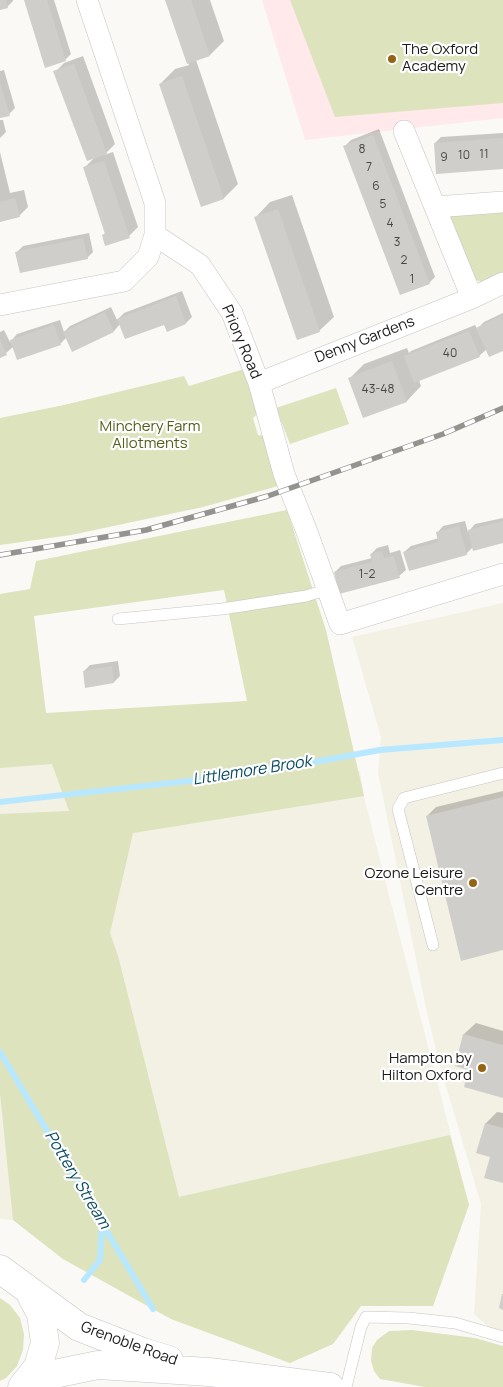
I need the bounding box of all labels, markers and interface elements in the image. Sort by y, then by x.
place label: The Oxford Academy [402,41,478,76]
marker: The Oxford Academy [386,53,398,65]
house number: 8 [359,143,365,157]
house number: 11 [479,148,489,162]
house number: 10 [458,149,470,163]
house number: 9 [440,151,448,165]
house number: 7 [366,161,372,175]
house number: 6 [372,180,380,194]
house number: 5 [380,198,386,212]
house number: 4 [386,217,394,231]
house number: 3 [394,236,400,250]
house number: 2 [401,254,407,268]
house number: 1 [410,273,414,287]
street label: Priory Road [217,302,265,382]
street label: Denny Gardens [313,313,417,367]
house number: 40 [443,347,457,361]
house number: 43-48 [362,383,394,397]
park label: Minchery Farm Allotments [100,418,200,453]
house number: 1-2 [359,568,375,582]
water label: Littlemore Brook [191,752,313,790]
place label: Ozone Leisure Centre [365,865,463,900]
marker: Ozone Leisure Centre [467,877,479,889]
place label: Hampton by Hilton Oxford [382,1050,472,1085]
marker: Hampton by Hilton Oxford [476,1062,488,1074]
water label: Pottery Stream [40,1127,114,1233]
street label: Grenoble Road [78,1318,180,1370]

